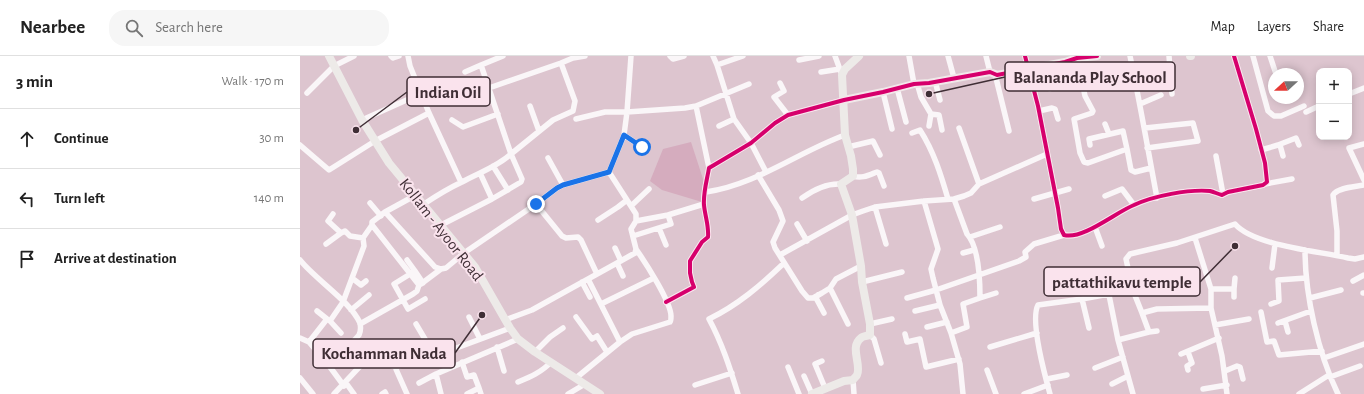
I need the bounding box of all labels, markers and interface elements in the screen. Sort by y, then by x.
search box [109,10,389,46]
icon: search [123,17,145,39]
text: Nearbee [20,18,85,37]
text: Search here [155,20,223,35]
text: Map [1210,20,1235,34]
text: Layers [1257,20,1291,34]
text: Share [1313,20,1344,34]
callout: Balananda Play School [1005,62,1175,91]
north arrow [1268,68,1304,104]
map controls [1316,68,1352,140]
button: + [1316,68,1352,104]
text: Balananda Play School [1013,69,1167,87]
text: 3 min [16,73,53,90]
text: Walk · 170 m [221,75,284,88]
callout: Indian Oil [407,77,490,106]
text: Indian Oil [415,84,481,101]
button: − [1316,104,1352,140]
icon: ahead [16,128,38,150]
text: Continue [54,131,109,146]
text: 30 m [259,132,284,145]
route start [633,138,651,156]
street label: Kollam - Ayoor Road [396,175,486,284]
icon: left [16,188,38,210]
text: Turn left [54,191,105,206]
text: 140 m [254,192,284,205]
route end [527,195,545,213]
icon: arrive [16,248,38,270]
text: Arrive at destination [54,251,177,266]
callout: pattathikavu temple [1044,267,1200,296]
text: pattathikavu temple [1052,274,1192,291]
callout: Kochamman Nada [313,339,455,368]
text: Kochamman Nada [321,345,447,362]

